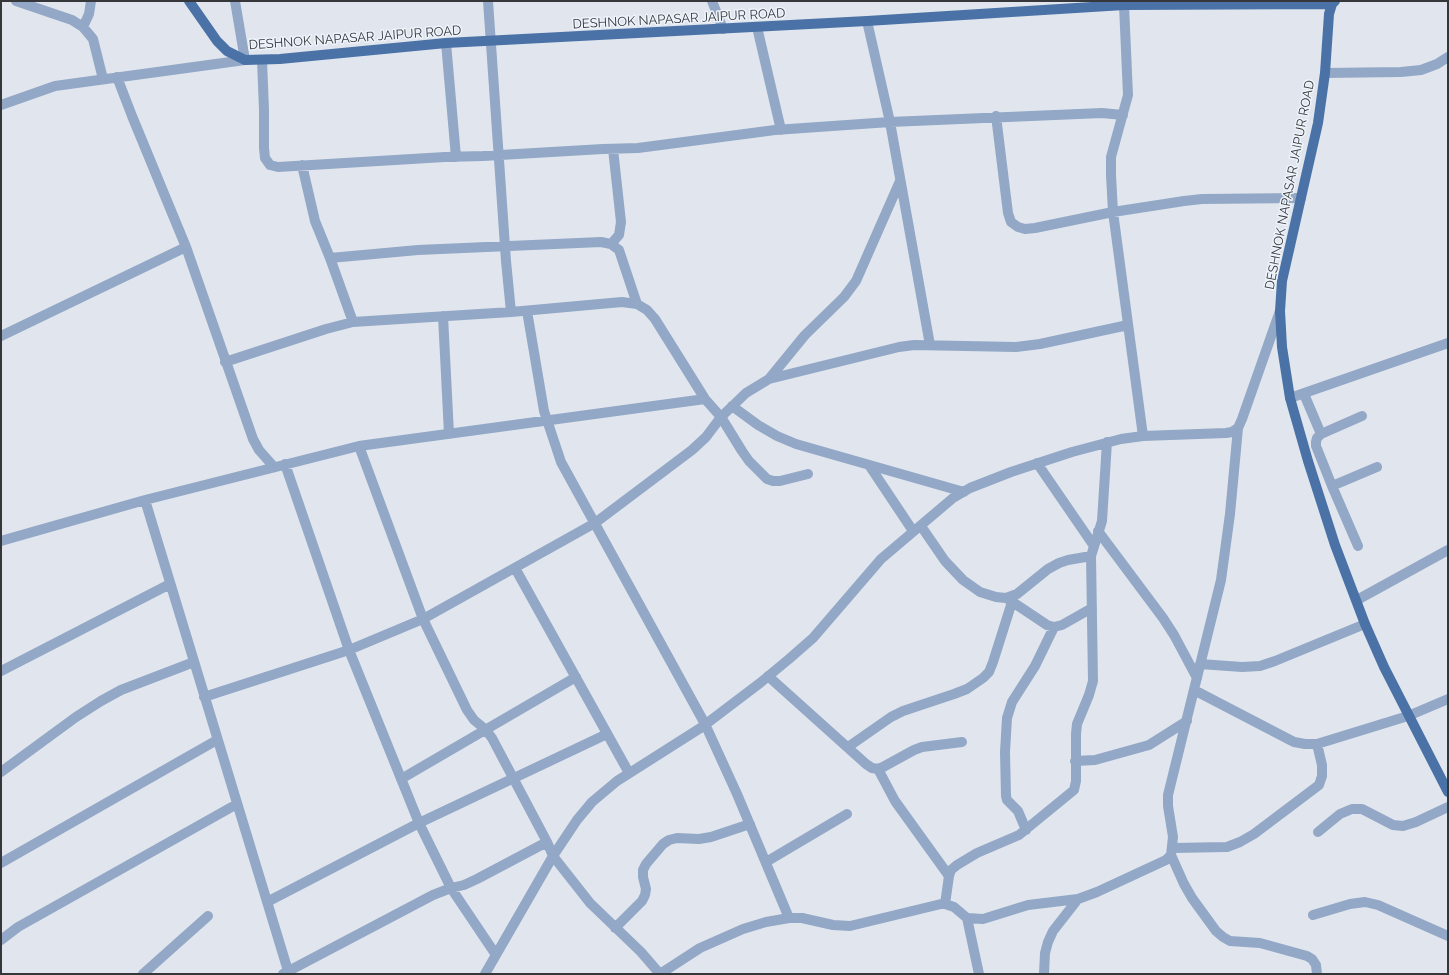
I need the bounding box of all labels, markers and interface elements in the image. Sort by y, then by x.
street label: DESHNOK NAPASAR JAIPUR ROAD [572,6,786,32]
street label: DESHNOK NAPASAR JAIPUR ROAD [248,23,462,53]
street label: DESHNOK NAPASAR JAIPUR ROAD [1262,79,1318,291]

